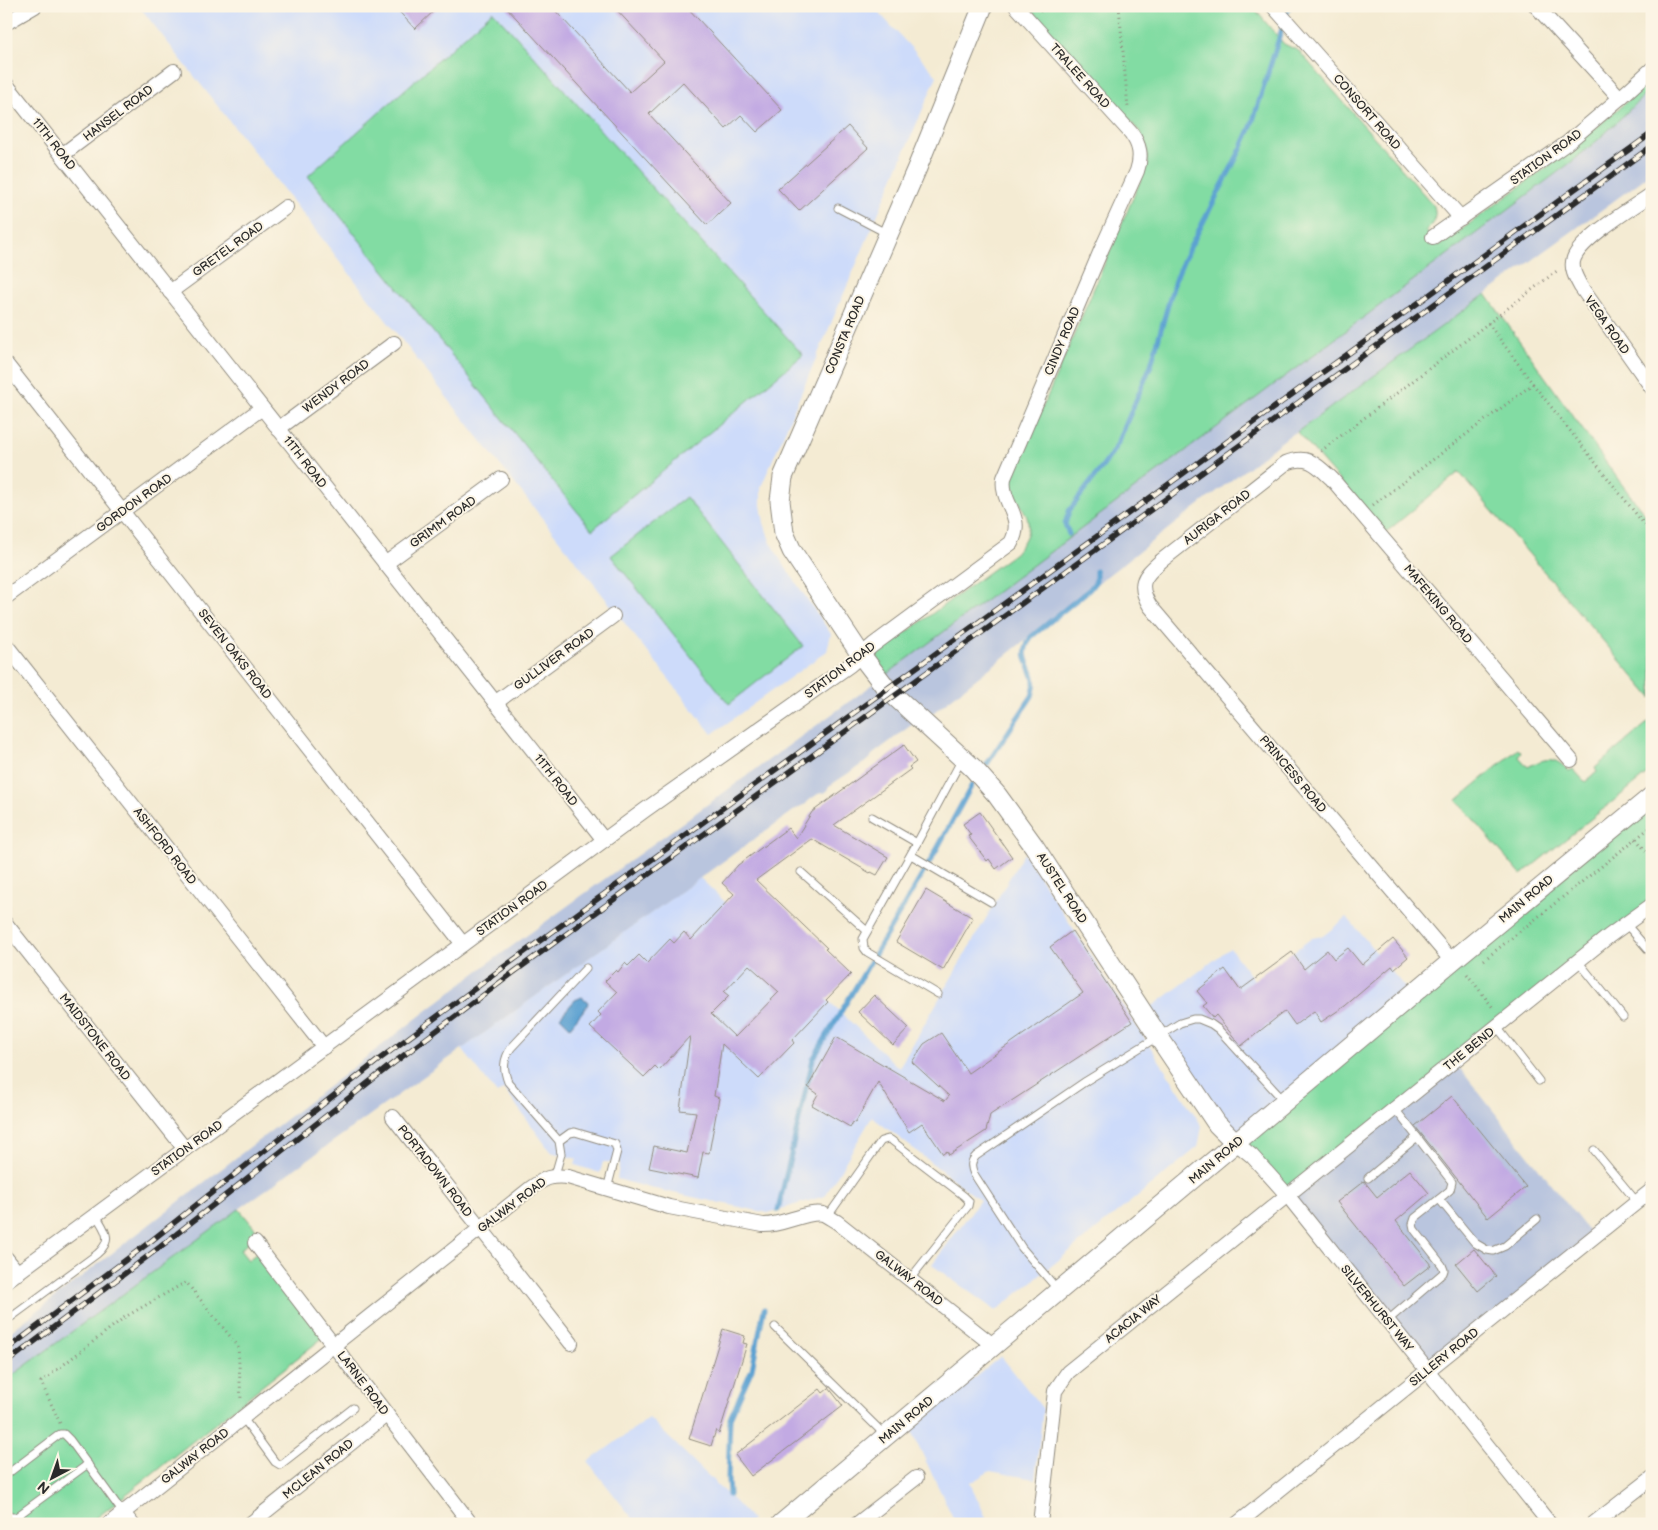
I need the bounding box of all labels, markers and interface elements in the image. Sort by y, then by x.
street label: TRALEE ROAD [1046,41,1113,112]
street label: CONSORT ROAD [1330,71,1404,153]
street label: HANSEL ROAD [80,82,156,145]
street label: 11TH ROAD [29,115,79,174]
street label: STATION ROAD [1508,126,1585,188]
street label: GRETEL ROAD [190,218,267,280]
street label: VEGA ROAD [1581,293,1632,358]
street label: CONSTA ROAD [822,294,869,377]
street label: CINDY ROAD [1041,304,1084,378]
street label: WENDY ROAD [300,356,373,416]
street label: 11TH ROAD [280,433,330,492]
street label: GORDON ROAD [93,471,175,536]
street label: AURIGA ROAD [1181,486,1254,548]
street label: GRIMM ROAD [407,493,480,552]
street label: MAFEKING ROAD [1400,562,1475,647]
street label: SEVEN OAKS ROAD [195,606,275,703]
street label: GULLIVER ROAD [511,625,598,694]
street label: STATION ROAD [802,639,879,702]
street label: PRINCESS ROAD [1256,733,1330,816]
street label: 11TH ROAD [531,751,581,810]
street label: ASHFORD ROAD [130,805,199,888]
street label: AUSTEL ROAD [1033,850,1090,927]
street label: MAIN ROAD [1496,872,1557,927]
street label: STATION ROAD [474,877,551,939]
street label: MAIDSTONE ROAD [56,991,133,1084]
street label: THE BEND [1441,1024,1498,1074]
street label: STATION ROAD [149,1117,226,1179]
street label: PORTADOWN ROAD [394,1122,475,1220]
street label: MAIN ROAD [1186,1133,1247,1188]
street label: GALWAY ROAD [475,1174,550,1236]
street label: GALWAY ROAD [872,1247,946,1310]
street label: SILVERHURST WAY [1337,1262,1417,1355]
street label: ACACIA WAY [1102,1292,1165,1347]
street label: SILLERY ROAD [1407,1325,1482,1390]
street label: LARNE ROAD [334,1348,392,1418]
street label: MAIN ROAD [876,1393,937,1448]
street label: GALWAY ROAD [158,1425,233,1488]
street label: MCLEAN ROAD [280,1436,357,1502]
north arrow [28,1452,78,1502]
text: N [34,1478,53,1497]

